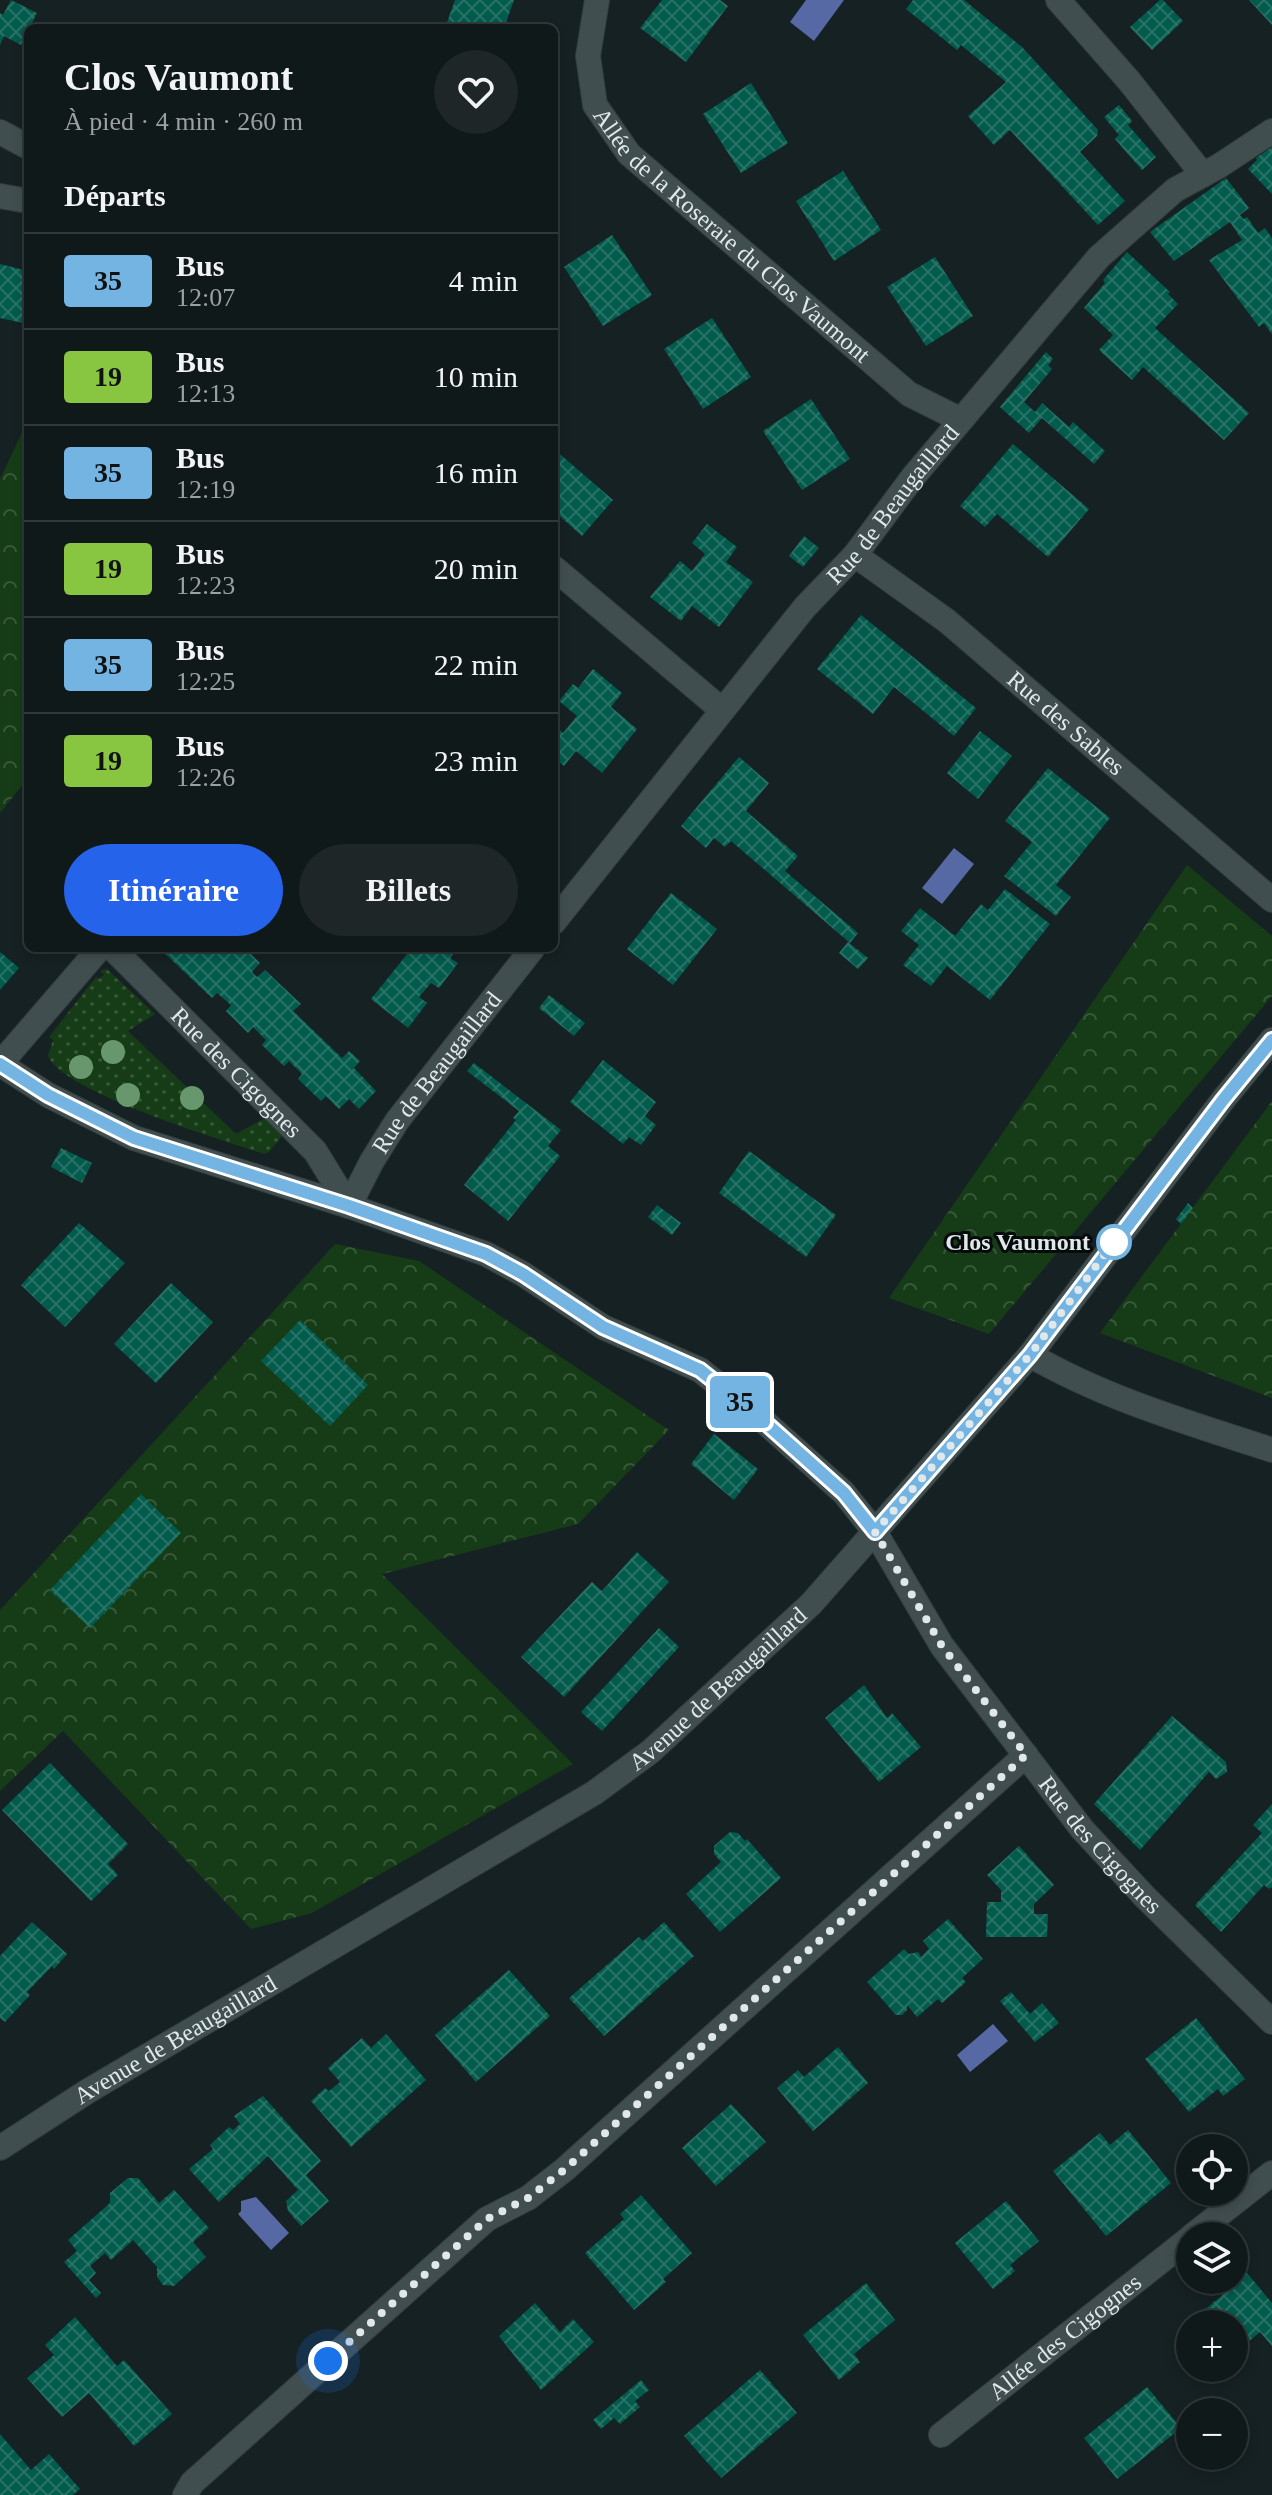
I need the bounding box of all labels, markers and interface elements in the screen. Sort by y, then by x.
button: heart [434,50,518,134]
text: Clos Vaumont [64,56,293,98]
street label: Allée de la Roseraie du Clos Vaumont [588,103,876,368]
text: À pied · 4 min · 260 m [64,107,303,136]
text: Départs [64,179,166,212]
text: Bus [176,249,224,282]
text: 4 min [449,264,518,297]
text: 35 [94,265,122,296]
text: 12:07 [176,283,235,312]
text: Bus [176,345,224,378]
text: 10 min [434,360,518,393]
text: 19 [94,361,122,392]
text: 12:13 [176,379,235,408]
street label: Rue de Beaugaillard [821,420,964,589]
text: Bus [176,441,224,474]
text: 16 min [434,456,518,489]
text: 35 [94,457,122,488]
text: 12:19 [176,475,235,504]
text: Bus [176,537,224,570]
text: 20 min [434,552,518,585]
text: 19 [94,553,122,584]
text: 12:23 [176,571,235,600]
text: Bus [176,633,224,666]
text: 22 min [434,648,518,681]
text: 35 [94,649,122,680]
street label: Rue des Sables [1002,666,1130,780]
text: 12:25 [176,667,235,696]
text: Bus [176,729,224,762]
text: 23 min [434,744,518,777]
text: 19 [94,745,122,776]
text: 12:26 [176,763,235,792]
button: Itinéraire [64,844,283,936]
button: Billets [299,844,518,936]
street label: Rue de Beaugaillard [367,987,506,1158]
street label: Rue des Cigognes [166,1002,307,1143]
marker: Clos Vaumont [1097,1225,1131,1259]
place label: Clos Vaumont [945,1229,1090,1255]
line badge: 35 [704,1376,776,1428]
text: 35 [726,1386,754,1417]
street label: Avenue de Beaugaillard [624,1602,812,1776]
street label: Rue des Cigognes [1034,1771,1167,1919]
street label: Avenue de Beaugaillard [69,1970,281,2109]
map controls [1176,2134,1248,2470]
button: locate [1176,2134,1248,2206]
button: layers [1176,2222,1248,2294]
street label: Allée des Cigognes [984,2269,1146,2405]
button: + [1176,2310,1248,2382]
your location [308,2341,348,2381]
button: − [1176,2398,1248,2470]

